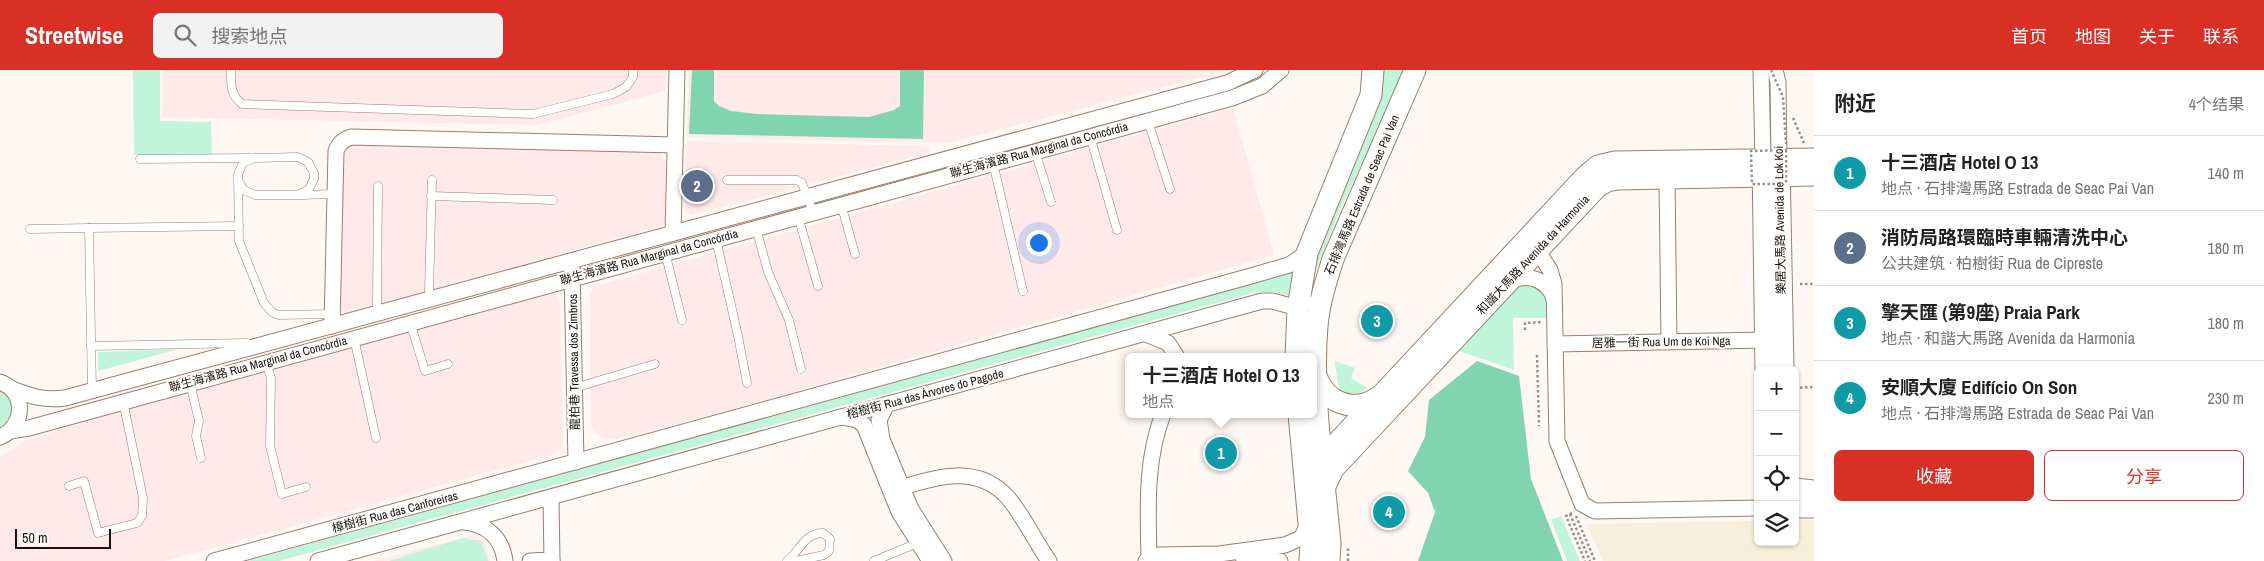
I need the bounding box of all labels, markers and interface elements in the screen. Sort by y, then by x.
search box [153,13,503,58]
text: Streetwise [25,19,123,51]
icon: search [171,21,199,49]
text: 搜索地点 [211,23,287,49]
text: 首页 [2011,24,2047,49]
text: 地图 [2075,24,2111,49]
text: 关于 [2139,24,2175,49]
text: 联系 [2203,24,2239,49]
text: 附近 [1834,89,1876,118]
text: 4个结果 [2189,93,2244,115]
street label: 石排灣馬路 Estrada de Seac Pai Van [1321,112,1403,278]
street label: 聯生海濱路 Rua Marginal da Concórdia [948,118,1130,181]
street label: 樂居大馬路 Avenida de Lok Koi [1771,146,1789,294]
text: 十三酒店 Hotel O 13 [1881,149,2038,175]
text: 1 [1846,162,1854,184]
text: 140 m [2208,162,2244,184]
pin: 2 [681,167,713,205]
text: 地点 · 石排灣馬路 Estrada de Seac Pai Van [1881,177,2154,199]
street label: 和諧大馬路 Avenida da Harmonia [1473,191,1593,318]
text: 消防局路環臨時車輛清洗中心 [1881,224,2128,250]
street label: 聯生海濱路 Rua Marginal da Concórdia [558,225,740,288]
your location [1026,230,1052,256]
text: 2 [1846,237,1854,259]
text: 180 m [2208,237,2244,259]
text: 公共建筑 · 柏樹街 Rua de Cipreste [1881,252,2103,274]
street label: 龍柏巷 Travessa dos Zimbros [565,294,583,430]
text: 擎天匯 (第9座) Praia Park [1881,299,2080,325]
pin: 3 [1361,302,1393,340]
text: 3 [1846,312,1854,334]
text: 180 m [2208,312,2244,334]
text: 地点 · 和諧大馬路 Avenida da Harmonia [1881,327,2135,349]
street label: 聯生海濱路 Rua Marginal da Concórdia [167,332,349,395]
street label: 居雅一街 Rua Um de Koi Nga [1591,333,1731,351]
popup [1125,353,1317,418]
text: 十三酒店 Hotel O 13 [1142,362,1300,388]
street label: 榕樹街 Rua das Árvores do Pagode [845,365,1005,423]
map controls [1754,366,1799,546]
button: + [1754,366,1799,411]
text: 安順大廈 Edifício On Son [1881,374,2077,400]
text: 4 [1846,387,1854,409]
text: 230 m [2208,387,2244,409]
text: 地点 [1142,390,1174,412]
text: 地点 · 石排灣馬路 Estrada de Seac Pai Van [1881,402,2154,424]
button: − [1754,411,1799,456]
pin: 1 [1205,434,1237,472]
button: 收藏 [1834,450,2034,501]
button: 分享 [2044,450,2244,501]
button: locate [1754,456,1799,501]
street label: 樟樹街 Rua das Canforeiras [330,487,460,536]
pin: 4 [1373,493,1405,531]
button: layers [1754,501,1799,546]
scale bar [15,526,111,549]
text: 50 m [22,529,48,547]

